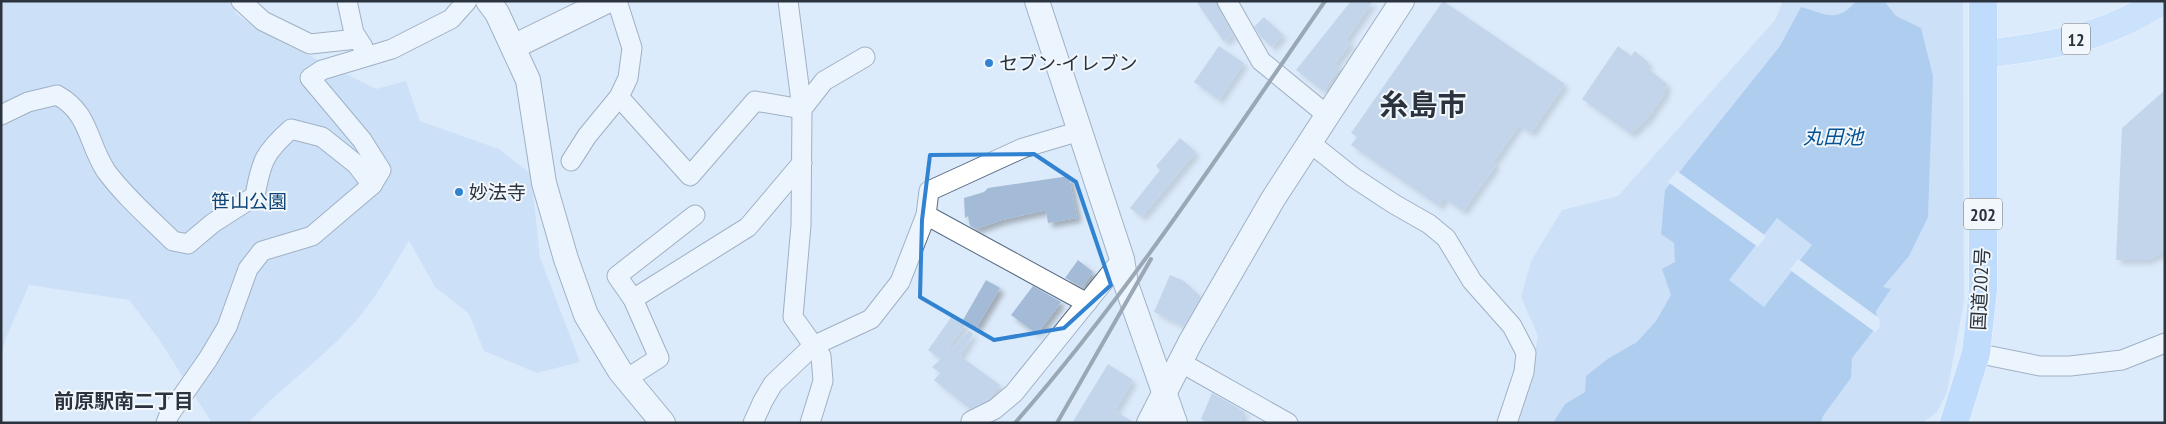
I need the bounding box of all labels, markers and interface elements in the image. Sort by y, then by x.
road number: 12 [2062,23,2090,54]
place label: セブン-イレブン [999,51,1138,75]
marker: セブン-イレブン [983,57,995,69]
district label: 糸島市 [1379,85,1467,123]
water label: 丸田池 [1803,124,1865,150]
place label: 妙法寺 [469,180,526,204]
marker: 妙法寺 [453,186,465,198]
park label: 笹山公園 [211,189,287,213]
road number: 202 [1964,198,2002,230]
street label: 国道202号 [1966,247,1994,331]
district label: 前原駅南二丁目 [54,388,194,414]

